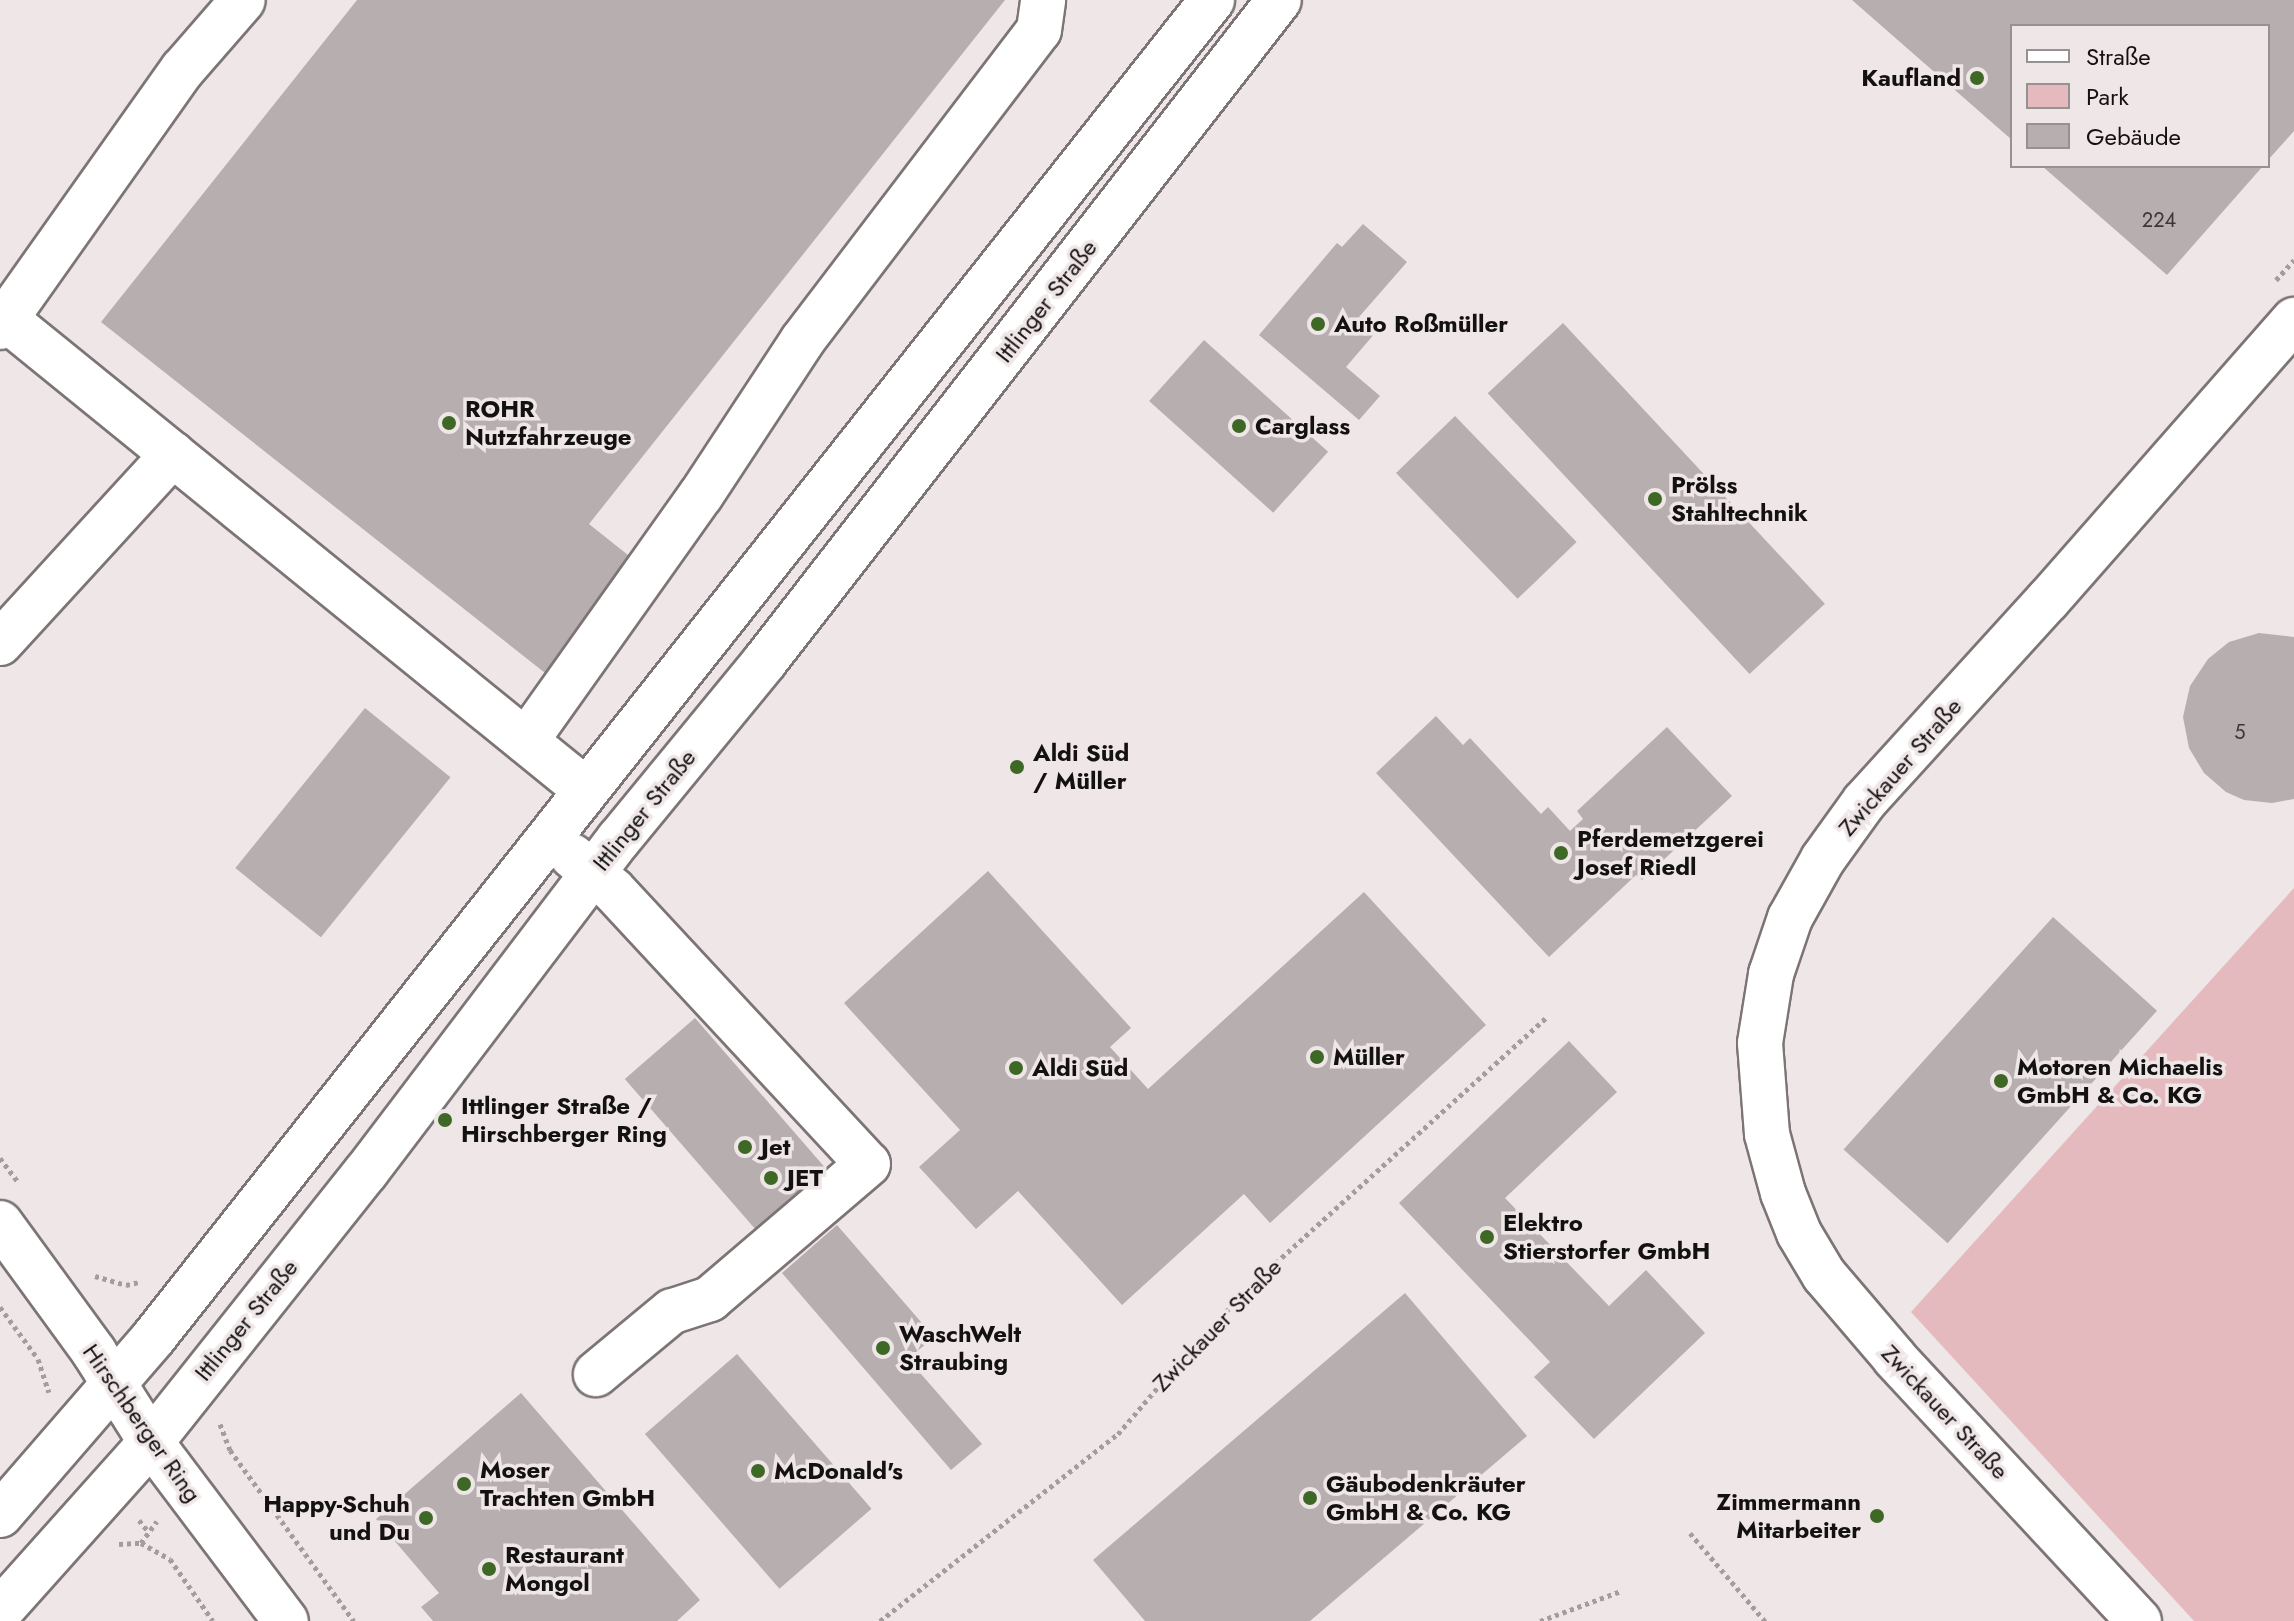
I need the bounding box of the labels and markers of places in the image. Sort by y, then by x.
place label: Kaufland [1861,64,1961,92]
marker: Kaufland [1968,69,1986,87]
place label: Auto Roßmüller [1334,310,1508,338]
marker: Auto Roßmüller [1309,315,1327,333]
place label: ROHR Nutzfahrzeuge [465,395,632,451]
place label: Carglass [1255,412,1350,440]
marker: ROHR Nutzfahrzeuge [440,414,458,432]
marker: Carglass [1230,417,1248,435]
place label: Prölss Stahltechnik [1671,471,1808,527]
marker: Prölss Stahltechnik [1646,490,1664,508]
place label: Aldi Süd / Müller [1033,739,1129,795]
marker: Aldi Süd / Müller [1008,758,1026,776]
place label: Pferdemetzgerei Josef Riedl [1577,825,1764,881]
marker: Pferdemetzgerei Josef Riedl [1552,844,1570,862]
place label: Müller [1333,1043,1405,1071]
marker: Müller [1308,1048,1326,1066]
place label: Motoren Michaelis GmbH & Co. KG [2017,1053,2223,1109]
place label: Aldi Süd [1032,1054,1128,1082]
marker: Aldi Süd [1007,1059,1025,1077]
marker: Motoren Michaelis GmbH & Co. KG [1992,1072,2010,1090]
place label: Ittlinger Straße / Hirschberger Ring [461,1092,667,1148]
marker: Ittlinger Straße / Hirschberger Ring [436,1111,454,1129]
place label: Jet [761,1133,790,1161]
marker: Jet [736,1138,754,1156]
place label: JET [787,1164,823,1192]
marker: JET [762,1169,780,1187]
place label: Elektro Stierstorfer GmbH [1503,1209,1710,1265]
marker: Elektro Stierstorfer GmbH [1478,1228,1496,1246]
place label: WaschWelt Straubing [899,1320,1021,1376]
marker: WaschWelt Straubing [874,1339,892,1357]
place label: Moser Trachten GmbH [480,1456,655,1512]
place label: McDonald's [774,1457,903,1485]
marker: McDonald's [749,1462,767,1480]
place label: Gäubodenkräuter GmbH & Co. KG [1326,1470,1526,1526]
marker: Moser Trachten GmbH [455,1475,473,1493]
place label: Zimmermann Mitarbeiter [1716,1488,1861,1544]
marker: Gäubodenkräuter GmbH & Co. KG [1301,1489,1319,1507]
place label: Happy-Schuh und Du [263,1490,410,1546]
marker: Zimmermann Mitarbeiter [1868,1507,1886,1525]
marker: Happy-Schuh und Du [417,1509,435,1527]
place label: Restaurant Mongol [505,1541,624,1597]
marker: Restaurant Mongol [480,1560,498,1578]

